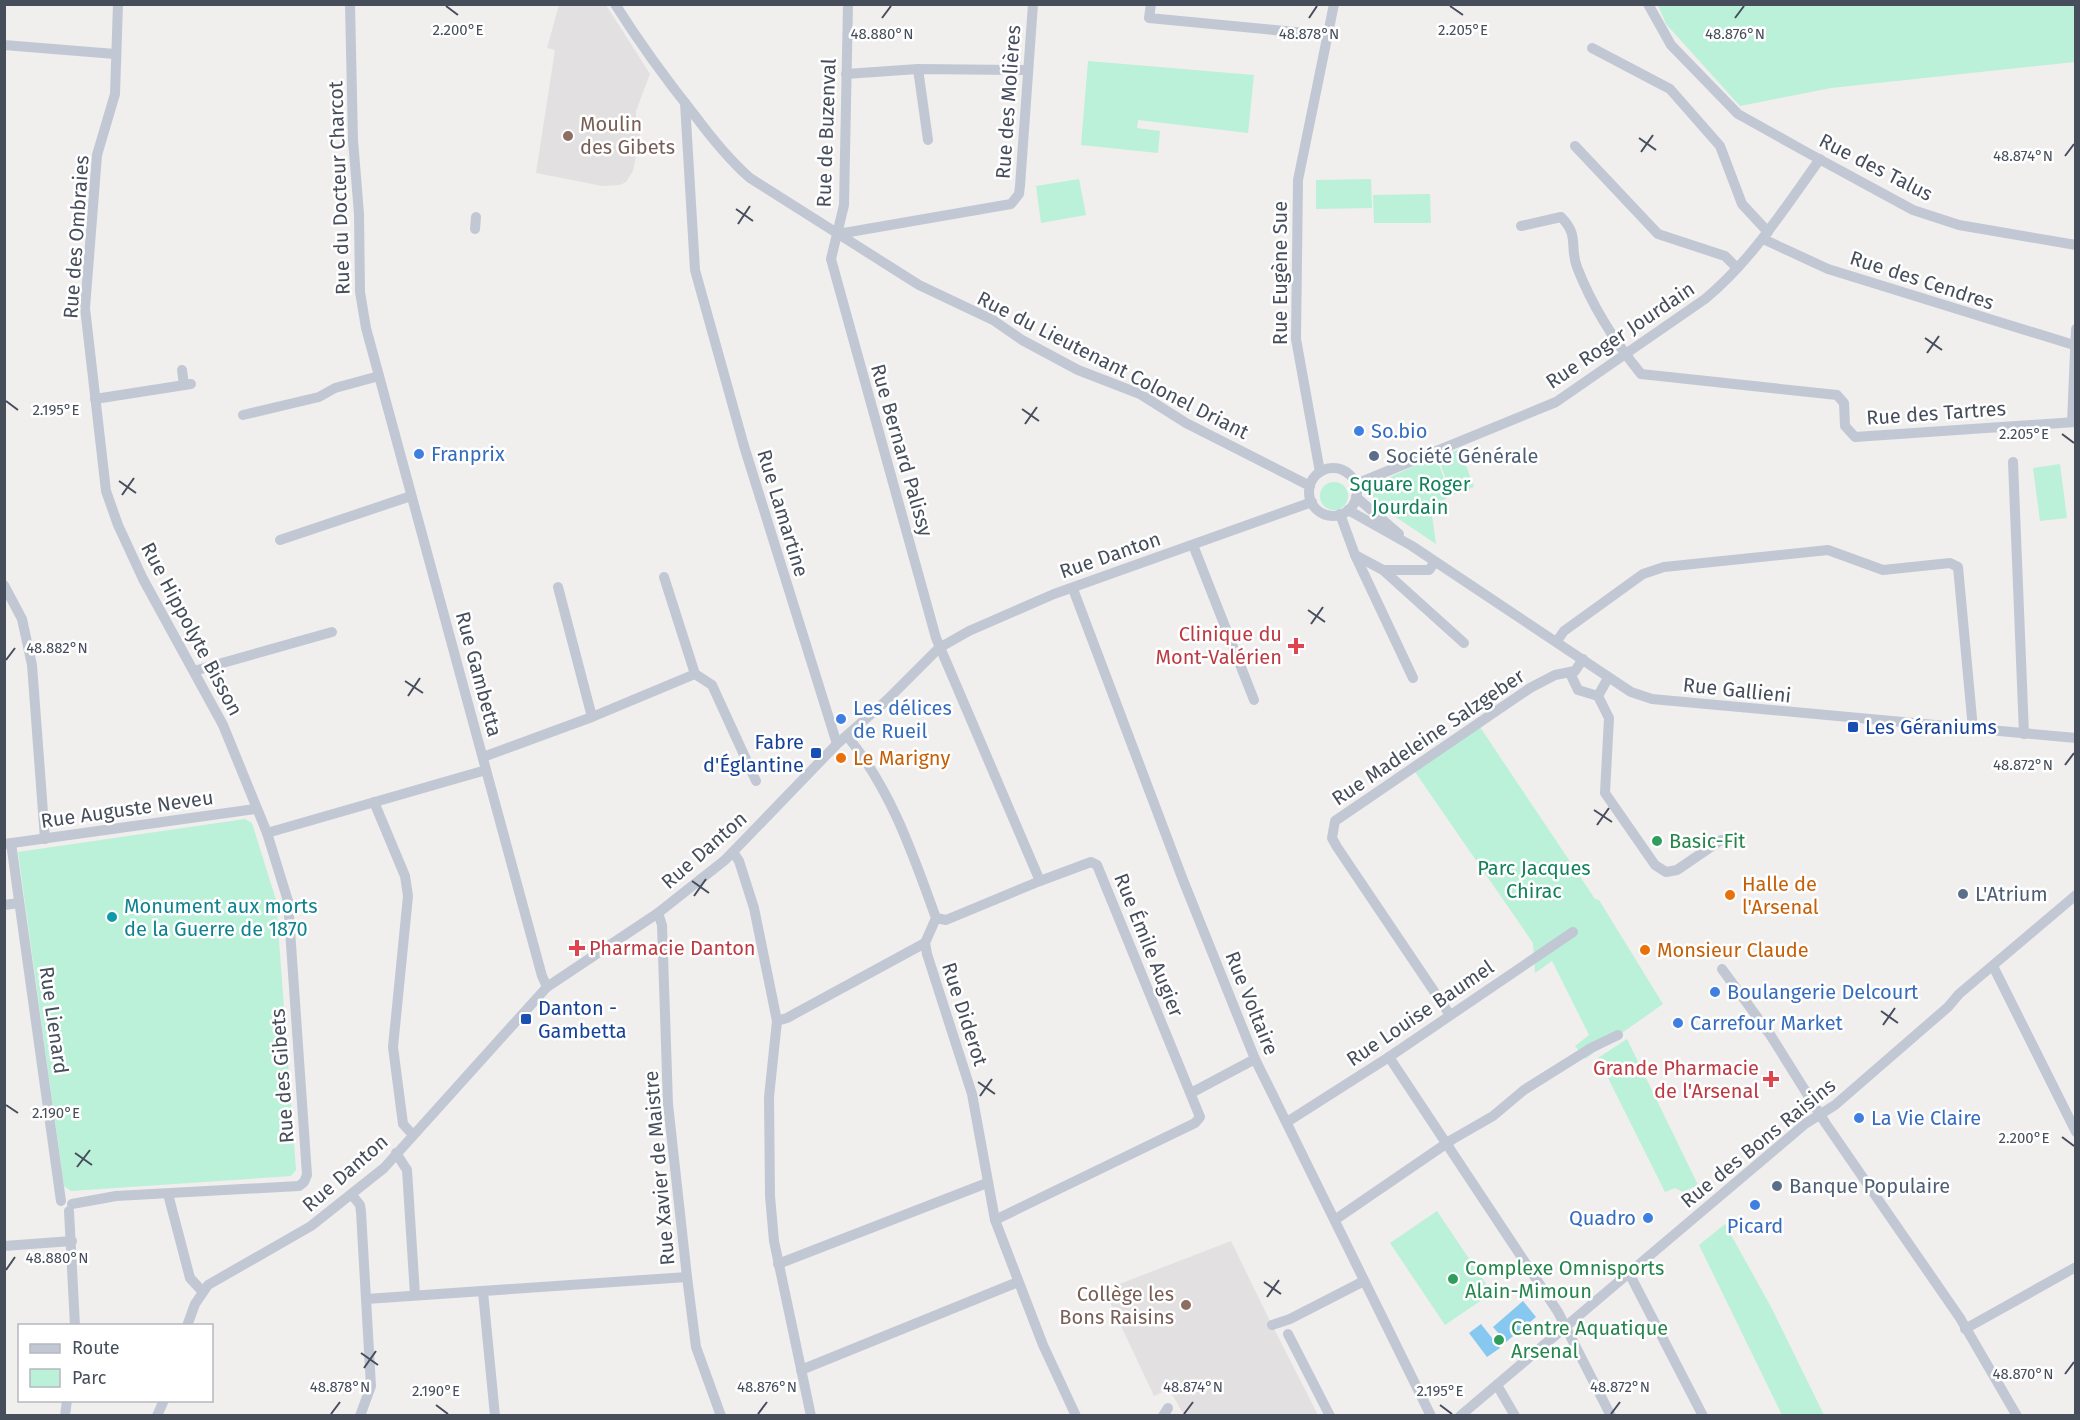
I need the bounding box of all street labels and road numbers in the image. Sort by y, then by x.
street label: Rue des Molières [991,24,1025,180]
street label: Rue de Buzenval [811,58,841,208]
street label: Rue du Docteur Charcot [323,80,355,295]
street label: Rue des Talus [1815,128,1937,206]
street label: Rue des Ombraies [58,154,94,320]
street label: Rue Eugène Sue [1268,201,1292,345]
street label: Rue des Cendres [1847,245,1997,315]
street label: Rue Roger Jourdain [1541,276,1699,394]
street label: Rue du Lieutenant Colonel Driant [973,286,1253,444]
street label: Rue Bernard Palissy [866,361,938,539]
street label: Rue des Tartres [1865,396,2007,430]
street label: Rue Lamartine [752,446,814,580]
street label: Rue Danton [1056,526,1164,584]
street label: Rue Hippolyte Bisson [136,538,248,720]
street label: Rue Gambetta [451,609,507,739]
street label: Rue Madeleine Salzgeber [1327,663,1529,810]
street label: Rue Gallieni [1682,672,1792,708]
street label: Rue Auguste Neveu [39,785,215,833]
street label: Rue Danton [656,806,752,894]
street label: Rue Émile Augier [1109,870,1189,1021]
street label: Rue Voltaire [1220,948,1284,1058]
street label: Rue Louise Baumel [1342,955,1498,1071]
street label: Rue Diderot [937,959,993,1069]
street label: Rue Lienard [35,965,73,1075]
street label: Rue des Gibets [265,1008,299,1144]
street label: Rue Xavier de Maistre [639,1070,679,1266]
street label: Rue des Bons Raisins [1676,1073,1840,1213]
street label: Rue Danton [297,1129,393,1217]

